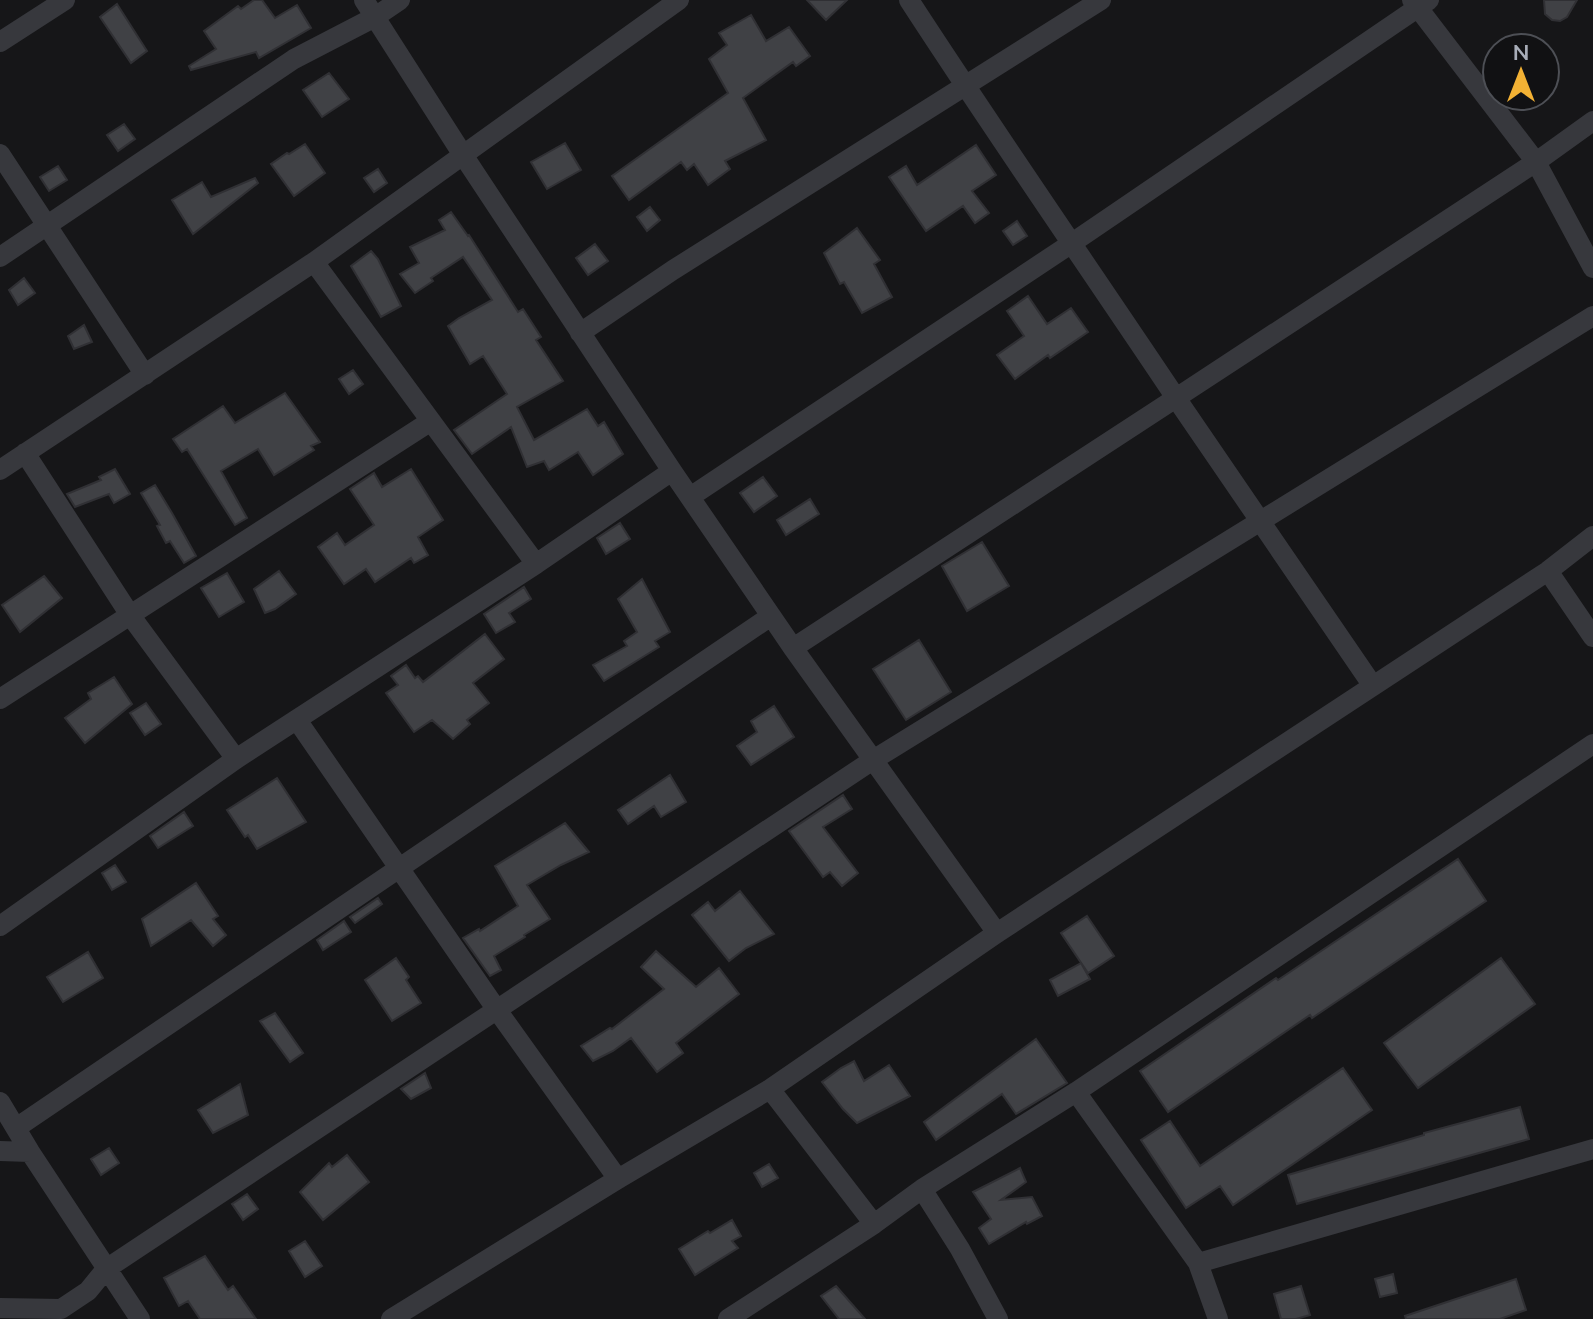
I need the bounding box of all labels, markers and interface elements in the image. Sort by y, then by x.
north arrow [1481,32,1561,112]
text: N [1513,38,1529,66]

